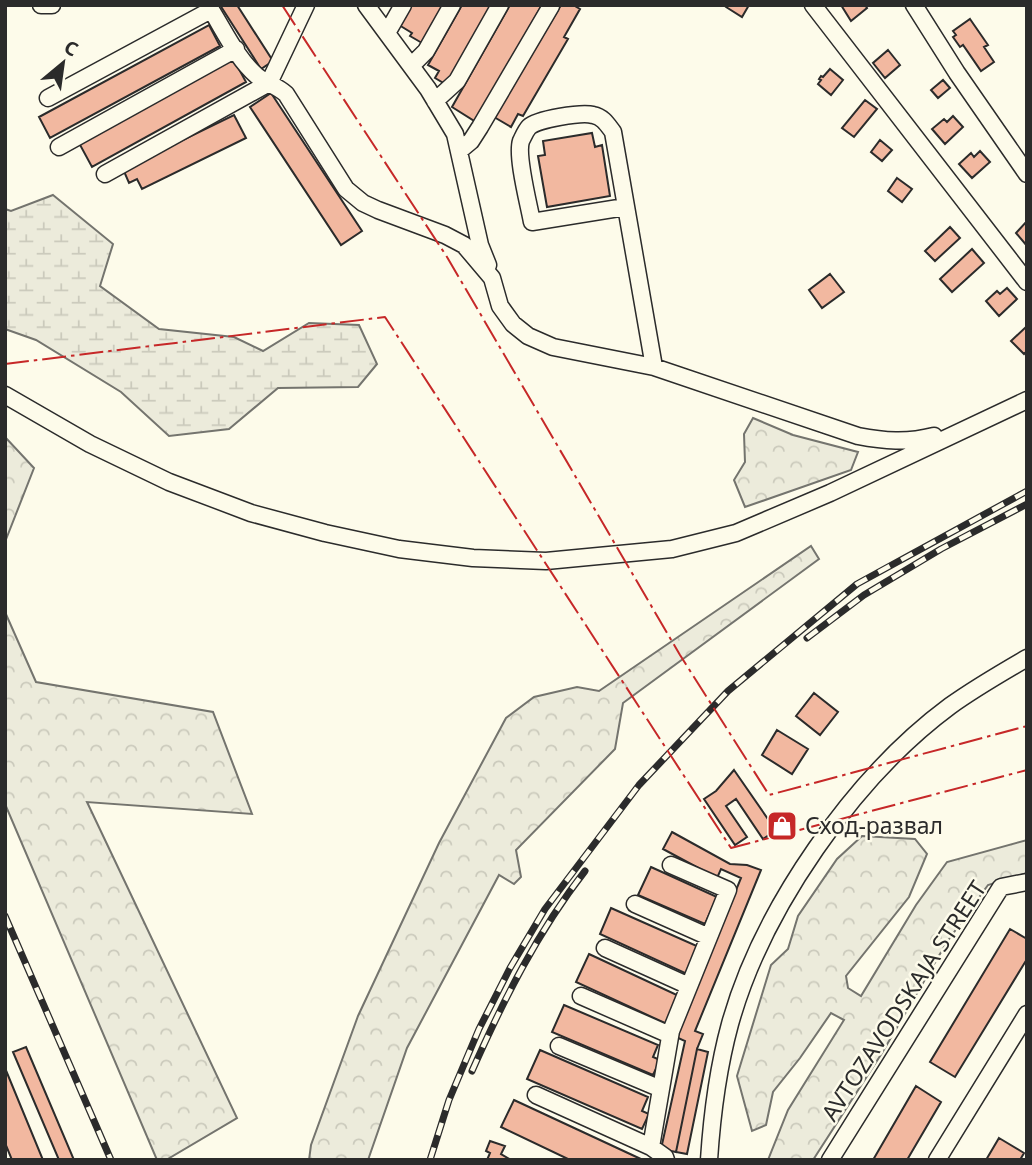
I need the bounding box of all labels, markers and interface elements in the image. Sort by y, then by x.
north arrow [28,28,98,98]
text: С [60,34,83,62]
shop icon: Сход-развал [765,809,799,843]
place label: Сход-развал [805,809,943,841]
street label: AVTOZAVODSKAJA STREET [813,874,993,1127]

